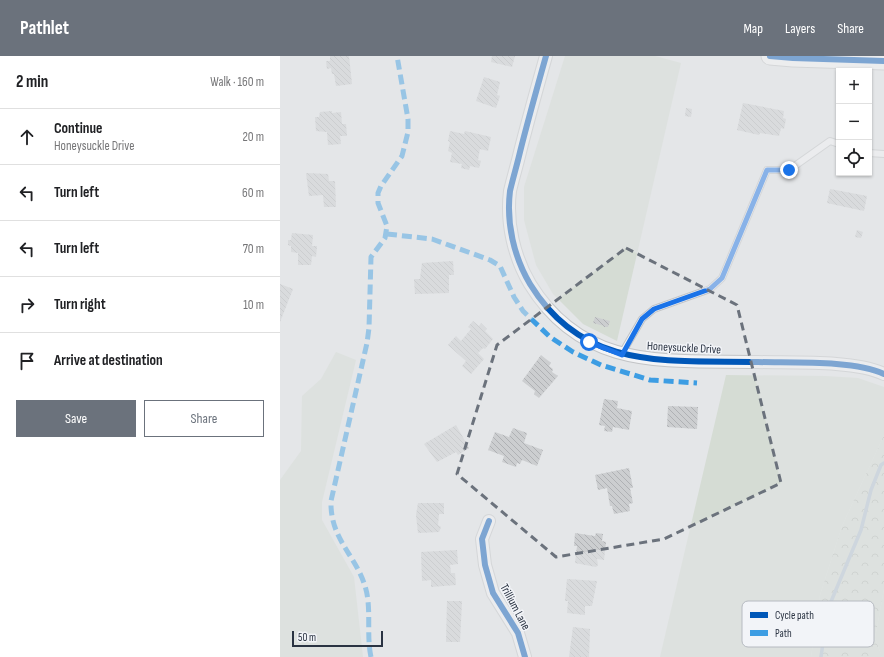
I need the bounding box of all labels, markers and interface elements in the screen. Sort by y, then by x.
text: Pathlet [20,17,69,40]
text: Map [743,20,763,37]
text: Layers [785,20,815,37]
text: Share [837,20,864,37]
map controls [836,68,872,176]
button: + [836,68,872,104]
text: 2 min [16,72,48,92]
text: Walk · 160 m [210,74,264,90]
button: − [836,104,872,140]
text: Continue [54,119,103,138]
icon: ahead [16,126,38,148]
text: 20 m [242,129,264,145]
text: Honeysuckle Drive [54,138,134,154]
button: locate [836,140,872,176]
route end [780,161,798,179]
icon: left [16,182,38,204]
text: Turn left [54,183,99,202]
text: 60 m [242,185,264,201]
icon: left [16,238,38,260]
text: Turn left [54,239,99,258]
text: 70 m [243,241,264,257]
icon: right [16,294,38,316]
text: Turn right [54,295,106,314]
text: 10 m [243,297,264,313]
route start [580,333,598,351]
street label: Honeysuckle Drive [647,339,722,357]
icon: arrive [16,350,38,372]
text: Arrive at destination [54,351,163,370]
button: Save [16,400,136,437]
button: Share [144,400,264,437]
street label: Trillium Lane [497,581,533,633]
legend [742,601,874,647]
text: Cycle path [775,609,814,622]
text: Path [775,627,792,640]
scale bar [292,629,383,648]
text: 50 m [298,631,316,644]

